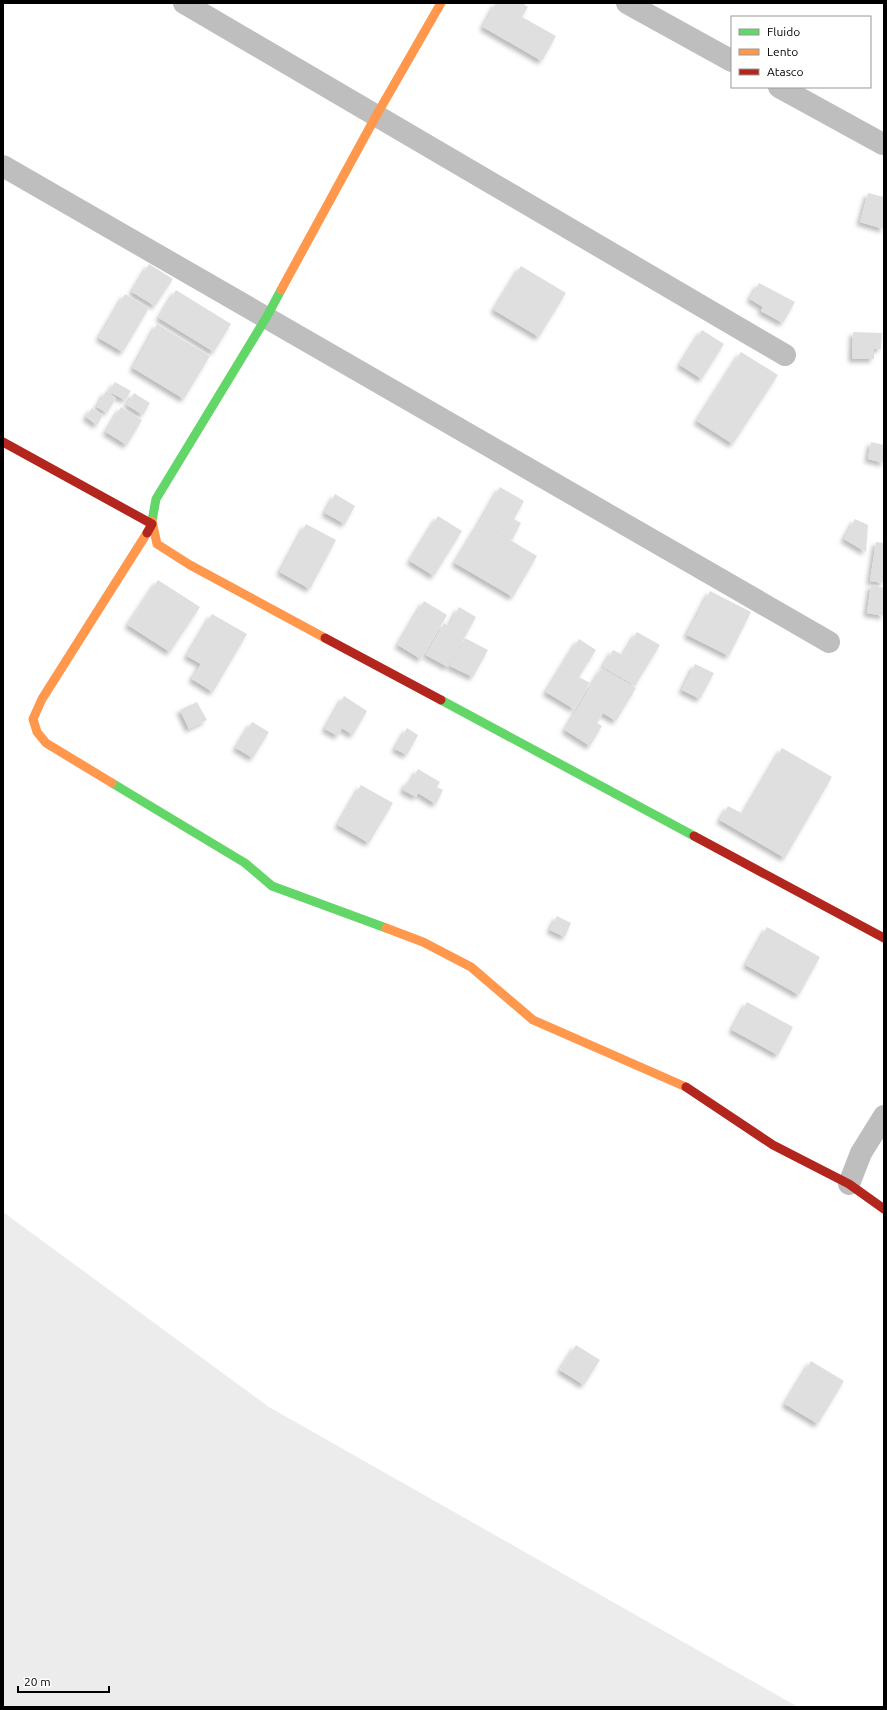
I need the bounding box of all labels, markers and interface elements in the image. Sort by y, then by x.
legend [731,16,871,88]
text: Fluido [767,25,800,38]
text: Lento [767,45,798,58]
text: Atasco [767,65,803,78]
scale bar [18,1668,109,1694]
text: 20 m [24,1675,51,1688]

